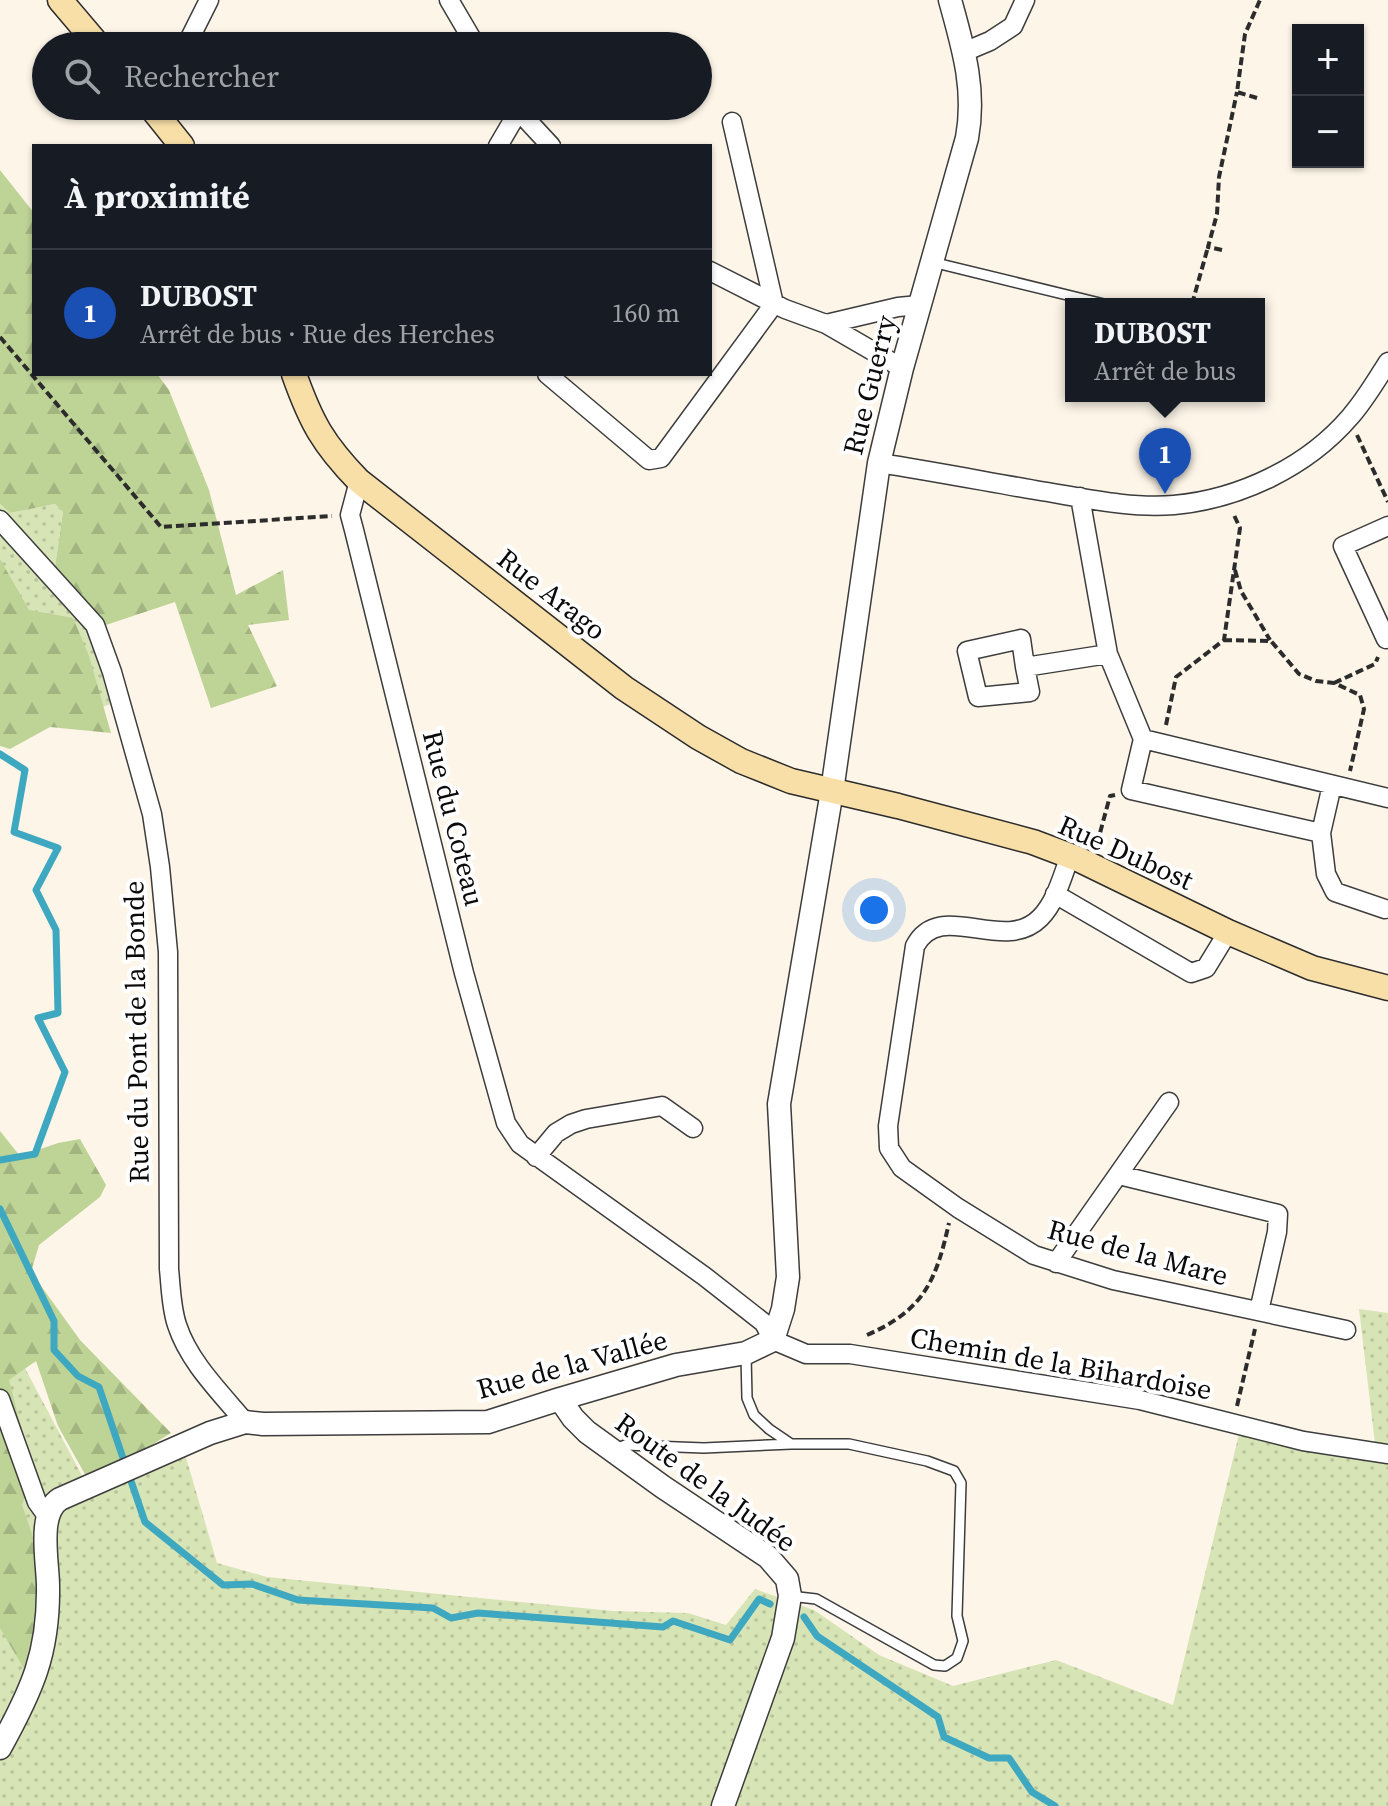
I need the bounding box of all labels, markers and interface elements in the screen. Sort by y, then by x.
map controls [1292,24,1364,168]
button: + [1292,24,1364,96]
search box [32,32,712,120]
icon: search [60,54,104,98]
text: Rechercher [124,56,279,97]
button: − [1292,96,1364,168]
text: À proximité [64,173,250,219]
text: DUBOST [140,275,257,316]
text: 1 [83,295,97,331]
text: 160 m [612,295,680,331]
popup [1065,298,1265,402]
street label: Rue Guerry [833,311,905,459]
text: DUBOST [1094,312,1211,353]
text: Arrêt de bus · Rue des Herches [140,316,495,352]
text: Arrêt de bus [1094,353,1236,389]
pin: 1 [1139,428,1191,494]
street label: Rue Arago [490,539,614,649]
street label: Rue du Coteau [414,726,494,910]
street label: Rue Dubost [1053,805,1200,899]
street label: Rue du Pont de la Bonde [114,880,158,1184]
your location [854,890,894,930]
street label: Rue de la Mare [1044,1210,1232,1294]
street label: Chemin de la Bihardoise [907,1318,1215,1408]
street label: Rue de la Vallée [473,1320,671,1408]
street label: Route de la Judée [608,1403,804,1561]

